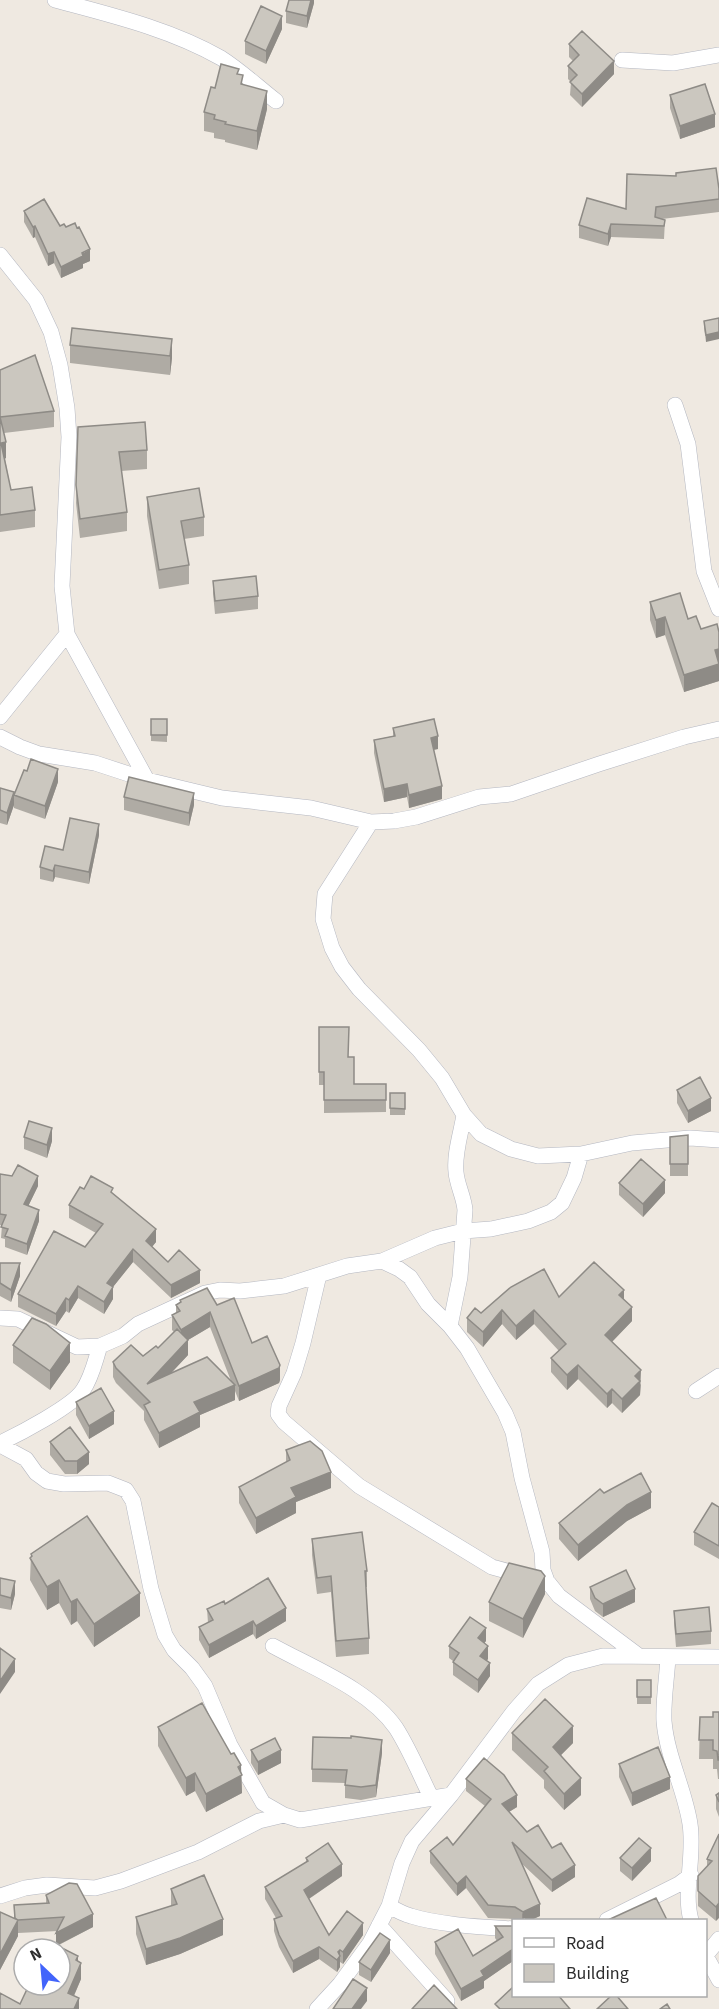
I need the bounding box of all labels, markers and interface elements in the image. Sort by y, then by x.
legend [512,1919,707,1997]
text: Road [566,1931,605,1956]
north arrow [12,1937,72,1997]
text: N [26,1942,45,1967]
text: Building [566,1961,629,1986]

